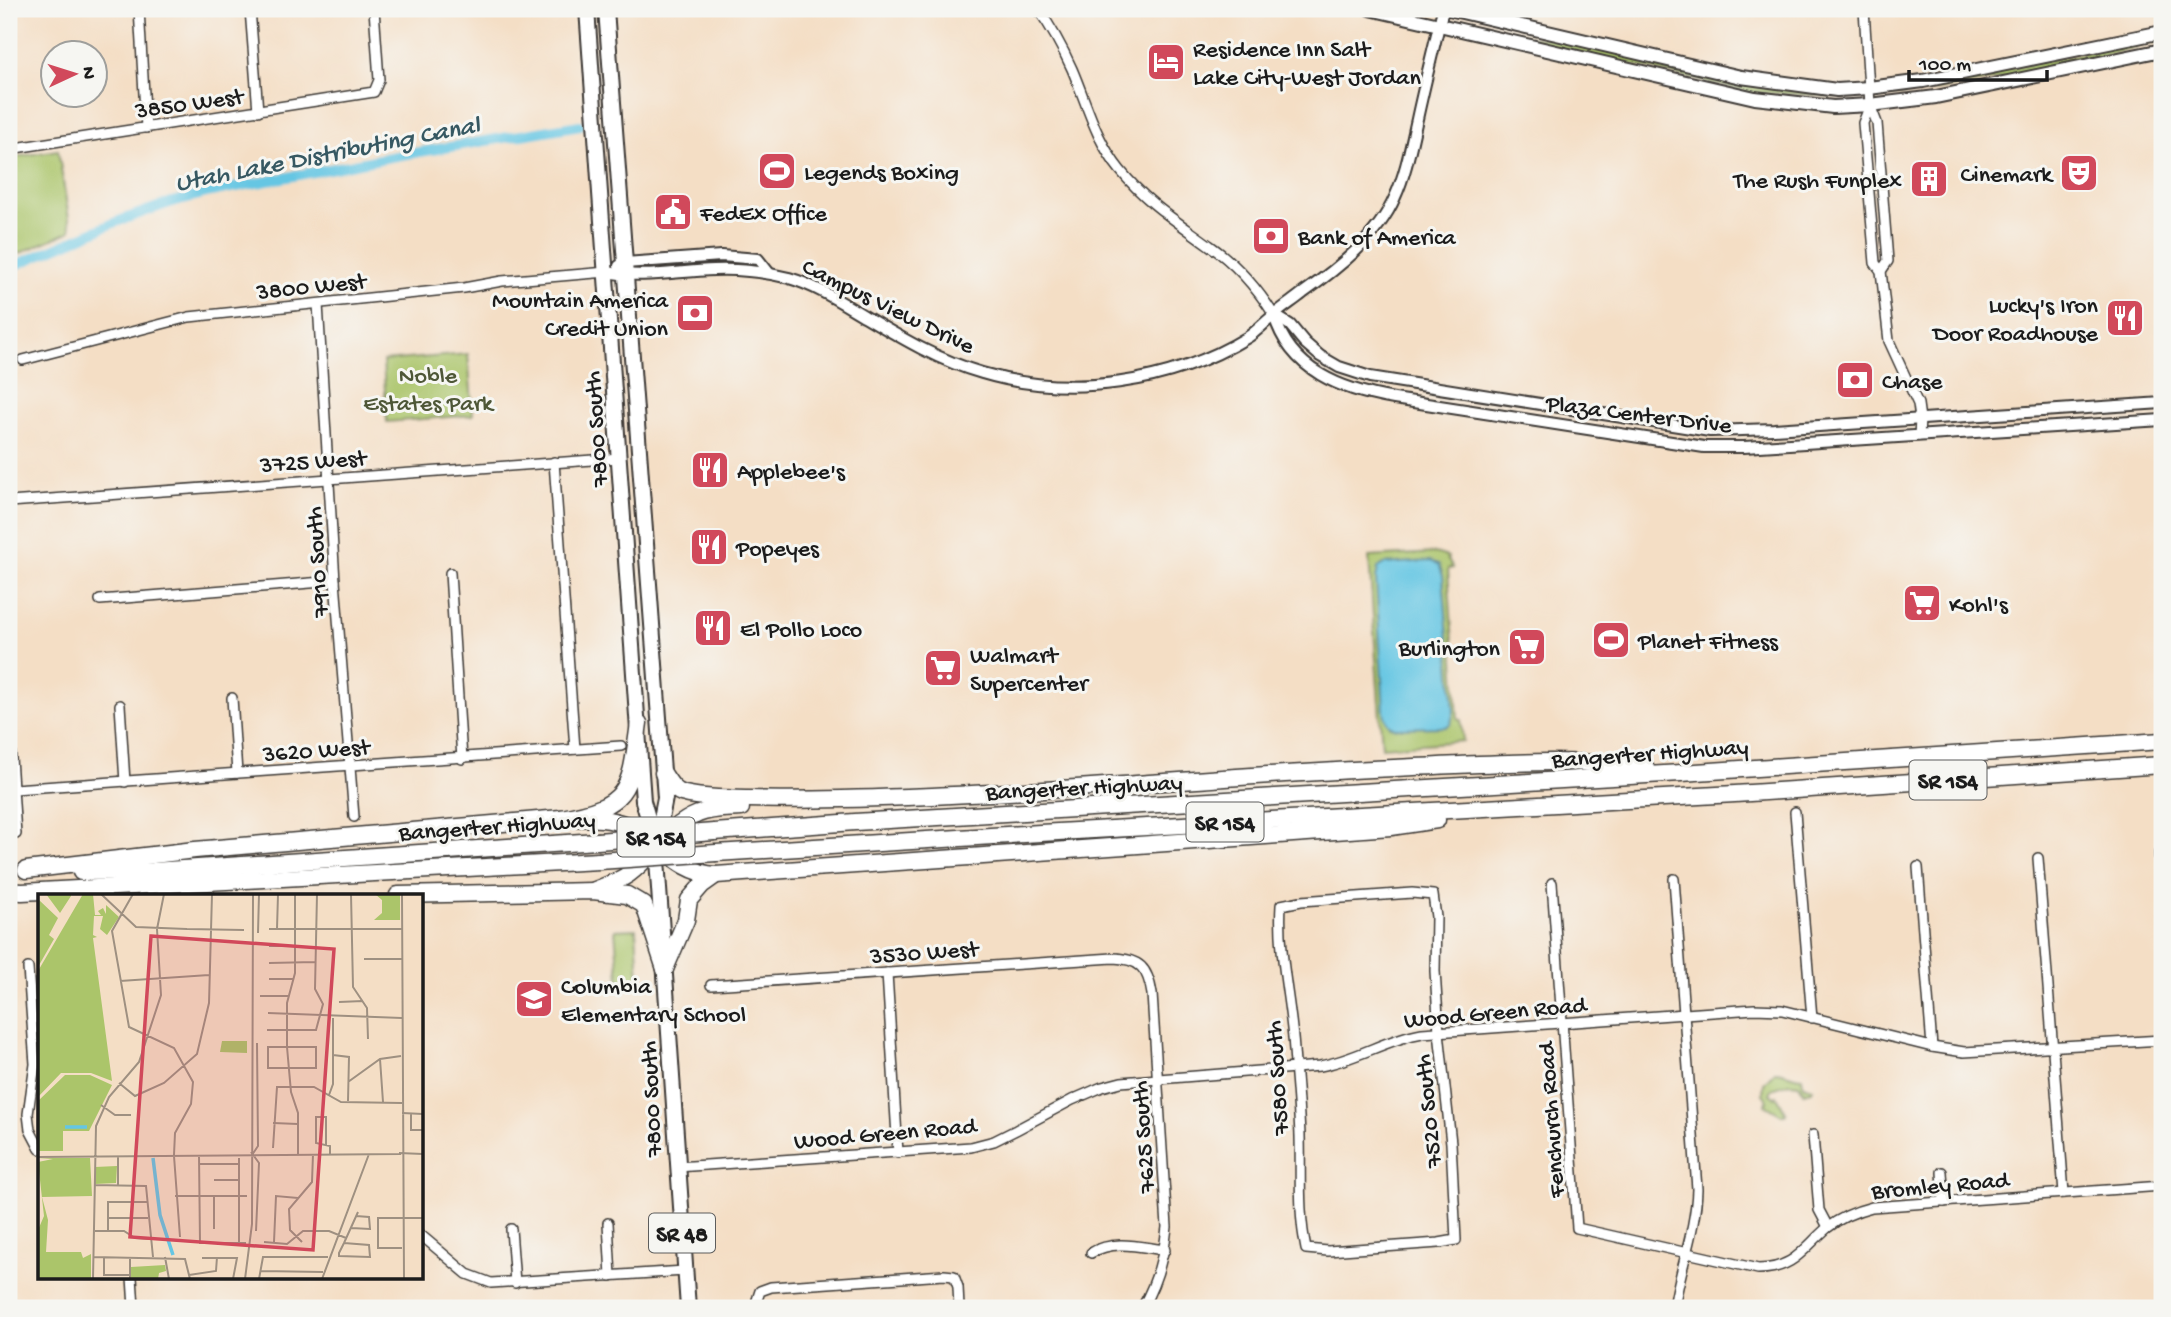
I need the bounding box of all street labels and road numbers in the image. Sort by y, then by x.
street label: 3850 West [133,83,248,128]
street label: Campus View Drive [796,254,979,363]
street label: 3800 West [254,268,370,309]
street label: 7800 South [580,370,617,489]
street label: Plaza Center Drive [1543,391,1734,442]
street label: 3725 West [258,445,370,482]
street label: 7910 South [301,505,338,619]
street label: 3620 West [261,734,373,771]
street label: Bangerter Highway [1550,734,1750,777]
road number: SR 154 [1910,760,1986,800]
street label: Bangerter Highway [984,770,1184,809]
road number: SR 154 [1186,802,1264,842]
street label: Bangerter Highway [397,807,597,850]
road number: SR 154 [618,818,694,856]
street label: 3530 West [868,936,981,973]
street label: Wood Green Road [1403,992,1590,1037]
street label: 7580 South [1261,1019,1298,1137]
street label: Fenchurch Road [1533,1039,1573,1200]
street label: 7800 South [636,1040,671,1159]
street label: 7520 South [1410,1052,1451,1170]
street label: 7625 South [1127,1080,1164,1195]
street label: Wood Green Road [793,1113,980,1158]
street label: Bromley Road [1869,1167,2012,1208]
road number: SR 48 [649,1214,715,1252]

